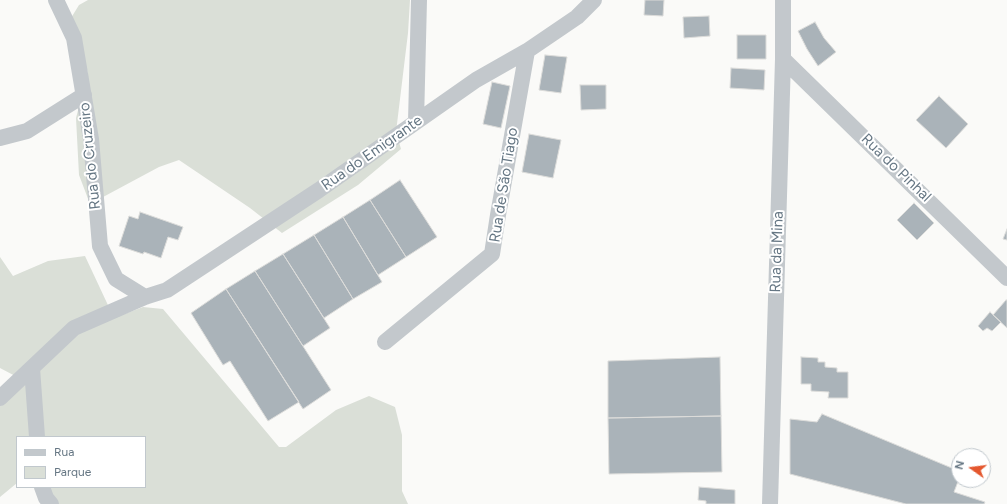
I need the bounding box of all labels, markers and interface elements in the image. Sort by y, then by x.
street label: Rua do Cruzeiro [75,102,105,210]
street label: Rua do Emigrante [318,111,426,195]
street label: Rua de São Tiago [486,126,522,244]
street label: Rua do Pinhal [857,130,935,206]
street label: Rua da Mina [767,211,787,293]
legend [16,436,146,488]
text: Rua [54,445,74,459]
north arrow [951,448,991,488]
text: N [953,460,967,471]
text: Parque [54,465,91,479]

